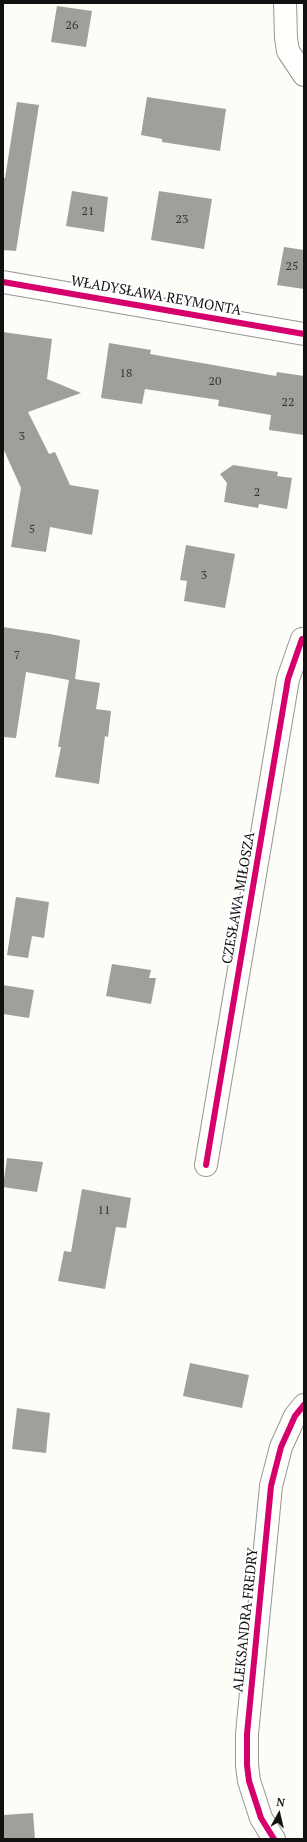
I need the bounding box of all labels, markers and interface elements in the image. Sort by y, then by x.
house number: 26 [66,19,78,33]
house number: 21 [82,205,94,219]
house number: 23 [176,213,188,227]
house number: 25 [286,260,298,274]
street label: WŁADYSŁAWA REYMONTA [69,273,243,319]
house number: 18 [120,367,132,381]
house number: 20 [209,375,221,389]
house number: 22 [282,396,294,410]
house number: 3 [19,430,25,444]
house number: 2 [254,486,260,500]
house number: 5 [29,523,35,537]
house number: 3 [201,569,207,583]
house number: 7 [14,649,20,663]
street label: CZESŁAWA MIŁOSZA [219,831,259,965]
house number: 11 [98,1204,110,1218]
street label: ALEKSANDRA FREDRY [230,1547,262,1693]
north arrow [259,1794,299,1834]
text: N [276,1795,286,1810]

